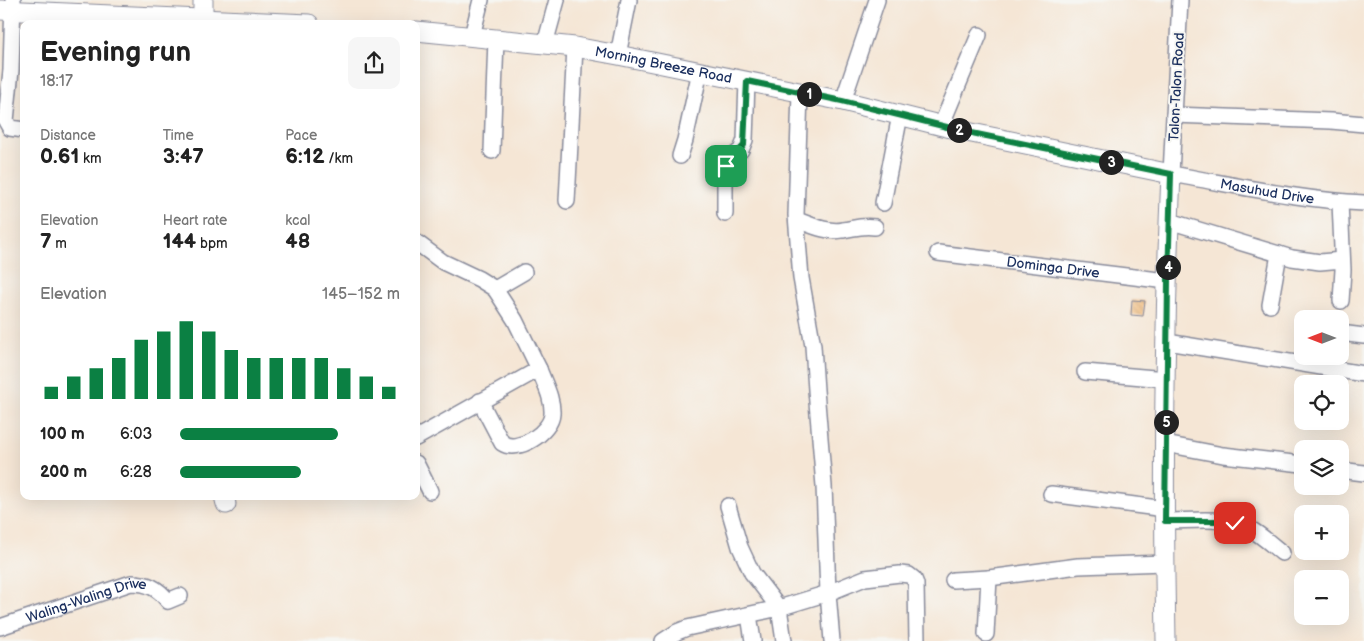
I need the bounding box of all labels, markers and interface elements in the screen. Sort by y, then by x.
street label: Talon-Talon Road [1165,32,1188,142]
text: Evening run [40,36,191,69]
button: share [348,37,400,89]
street label: Morning Breeze Road [593,43,733,87]
text: 18:17 [40,72,73,91]
pin: 1 [796,82,822,106]
text: 1 [807,86,812,103]
pin: 2 [946,118,972,142]
text: 2 [955,122,964,139]
text: Distance [40,127,96,144]
text: Time [163,127,194,144]
text: Pace [285,127,317,144]
text: 0.61 [40,144,79,169]
text: 3:47 [163,144,204,169]
text: 6:12 [285,144,325,169]
pin [705,145,747,187]
text: km [79,150,102,167]
text: /km [325,150,353,167]
pin: 3 [1098,150,1124,174]
icon: arrive [712,152,740,180]
text: 3 [1107,154,1116,171]
street label: Masuhud Drive [1219,175,1315,208]
text: Elevation [40,212,98,229]
text: Heart rate [163,212,227,229]
text: kcal [285,212,310,229]
text: 7 [40,229,52,254]
text: 144 [163,229,196,254]
text: 48 [285,229,310,254]
text: m [52,235,67,252]
text: bpm [196,235,228,252]
street label: Dominga Drive [1006,253,1101,282]
pin: 4 [1156,254,1180,280]
text: 4 [1164,259,1173,276]
text: Elevation [40,285,107,304]
text: 145–152 m [322,285,400,304]
north arrow [1294,310,1349,365]
map controls [1294,310,1349,625]
button: locate [1294,375,1349,430]
pin: 5 [1154,410,1178,434]
text: 5 [1162,414,1171,431]
text: 100 m [40,425,85,444]
text: 6:03 [120,425,152,444]
button: layers [1294,440,1349,495]
text: 200 m [40,463,87,482]
text: 6:28 [120,463,152,482]
pin [1214,502,1256,544]
button: + [1294,505,1349,560]
icon: check [1221,509,1249,537]
button: − [1294,570,1349,625]
street label: Waling-Waling Drive [24,575,148,627]

